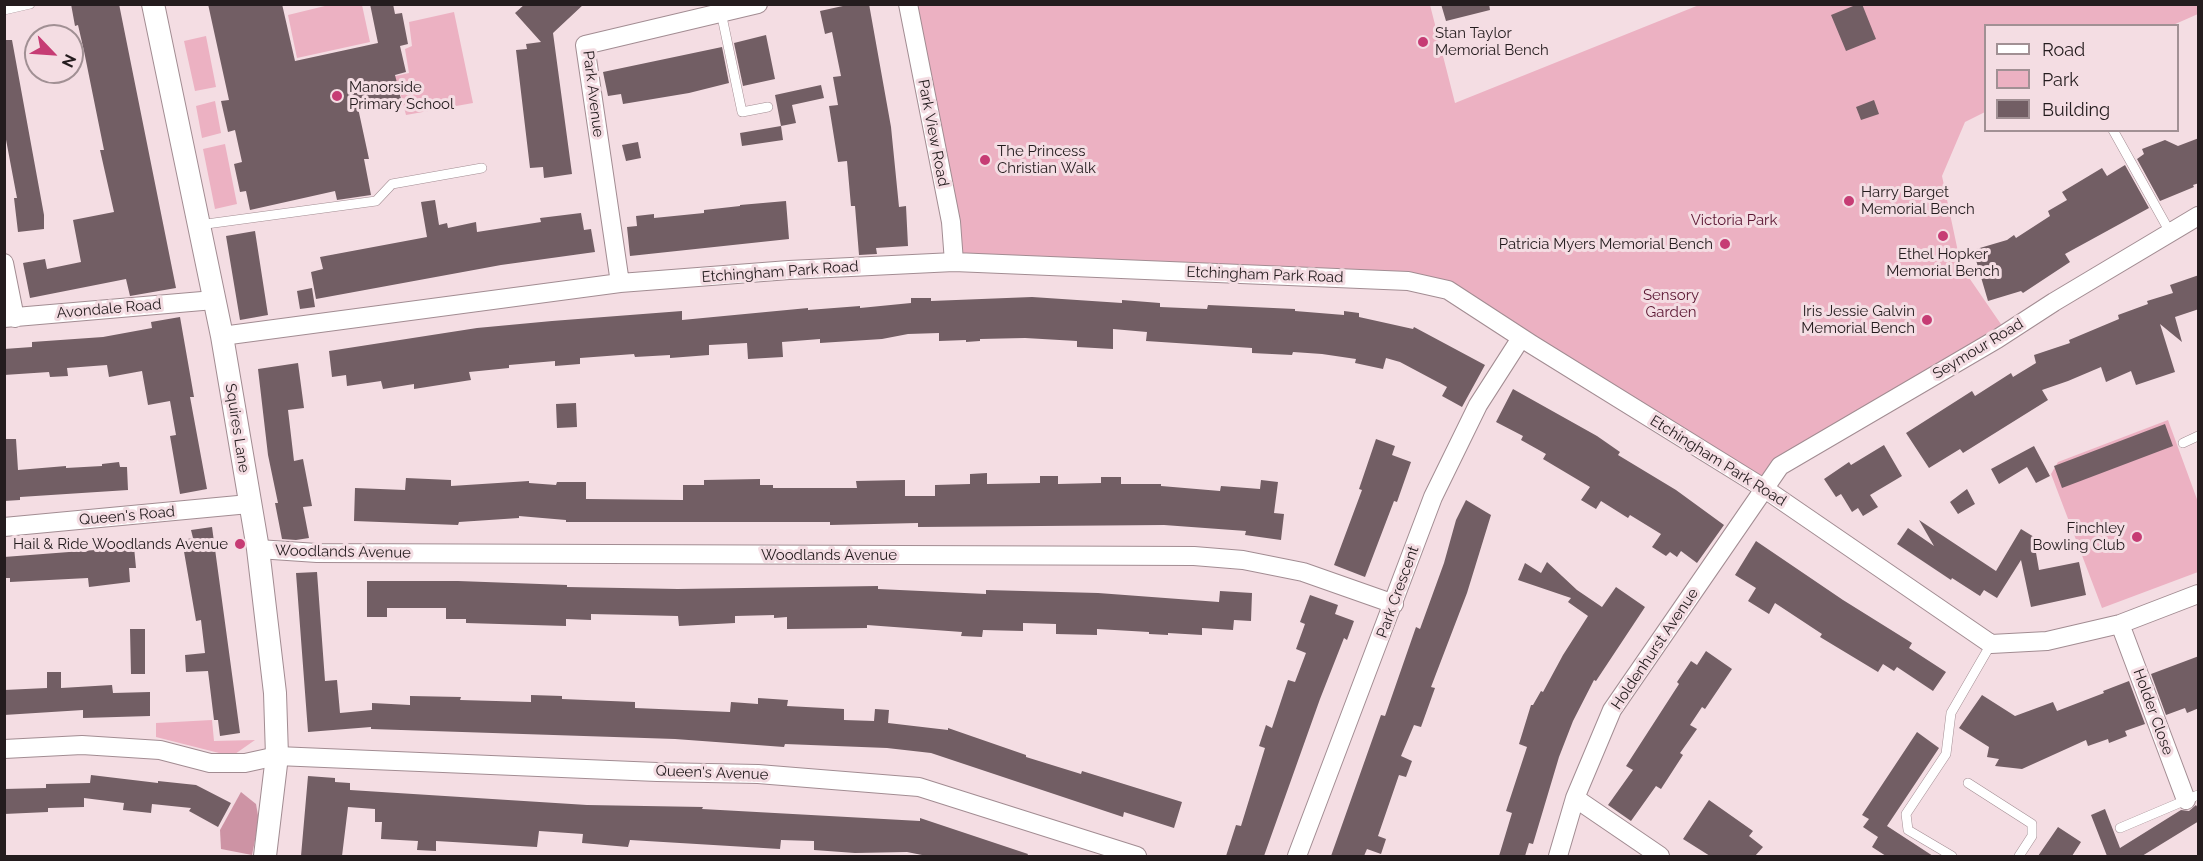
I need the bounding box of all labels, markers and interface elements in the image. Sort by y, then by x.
north arrow [24,24,84,84]
place label: Stan Taylor Memorial Bench [1435,24,1549,59]
legend [1984,24,2179,132]
marker: Stan Taylor Memorial Bench [1416,35,1430,49]
text: Road [2042,39,2085,60]
street label: Park Avenue [579,50,607,138]
text: N [58,51,80,71]
text: Park [2042,69,2079,90]
place label: Manorside Primary School [349,78,454,113]
street label: Park View Road [914,78,952,188]
marker: Manorside Primary School [330,89,344,103]
text: Building [2042,99,2110,120]
place label: The Princess Christian Walk [997,142,1096,177]
marker: The Princess Christian Walk [978,153,992,167]
place label: Harry Barget Memorial Bench [1861,183,1975,218]
marker: Harry Barget Memorial Bench [1842,194,1856,208]
park label: Victoria Park [1691,211,1777,229]
marker: Ethel Hopker Memorial Bench [1936,229,1950,243]
place label: Patricia Myers Memorial Bench [1499,235,1713,253]
marker: Patricia Myers Memorial Bench [1718,237,1732,251]
place label: Ethel Hopker Memorial Bench [1886,245,2000,280]
street label: Etchingham Park Road [701,258,859,286]
street label: Etchingham Park Road [1186,263,1344,287]
park label: Sensory Garden [1643,286,1699,321]
street label: Avondale Road [56,295,162,323]
place label: Iris Jessie Galvin Memorial Bench [1801,302,1915,337]
marker: Iris Jessie Galvin Memorial Bench [1920,313,1934,327]
street label: Seymour Road [1929,315,2027,383]
street label: Squires Lane [221,382,253,474]
street label: Etchingham Park Road [1647,412,1789,510]
street label: Queen's Road [78,503,176,529]
place label: Finchley Bowling Club [2032,519,2125,554]
marker: Finchley Bowling Club [2130,530,2144,544]
place label: Hail & Ride Woodlands Avenue [13,535,228,553]
marker: Hail & Ride Woodlands Avenue [233,537,247,551]
street label: Woodlands Avenue [275,542,411,562]
street label: Park Crescent [1373,544,1423,640]
street label: Woodlands Avenue [761,546,897,564]
street label: Holdenhurst Avenue [1608,585,1702,713]
street label: Holder Close [2129,666,2177,758]
street label: Queen's Avenue [655,762,769,784]

